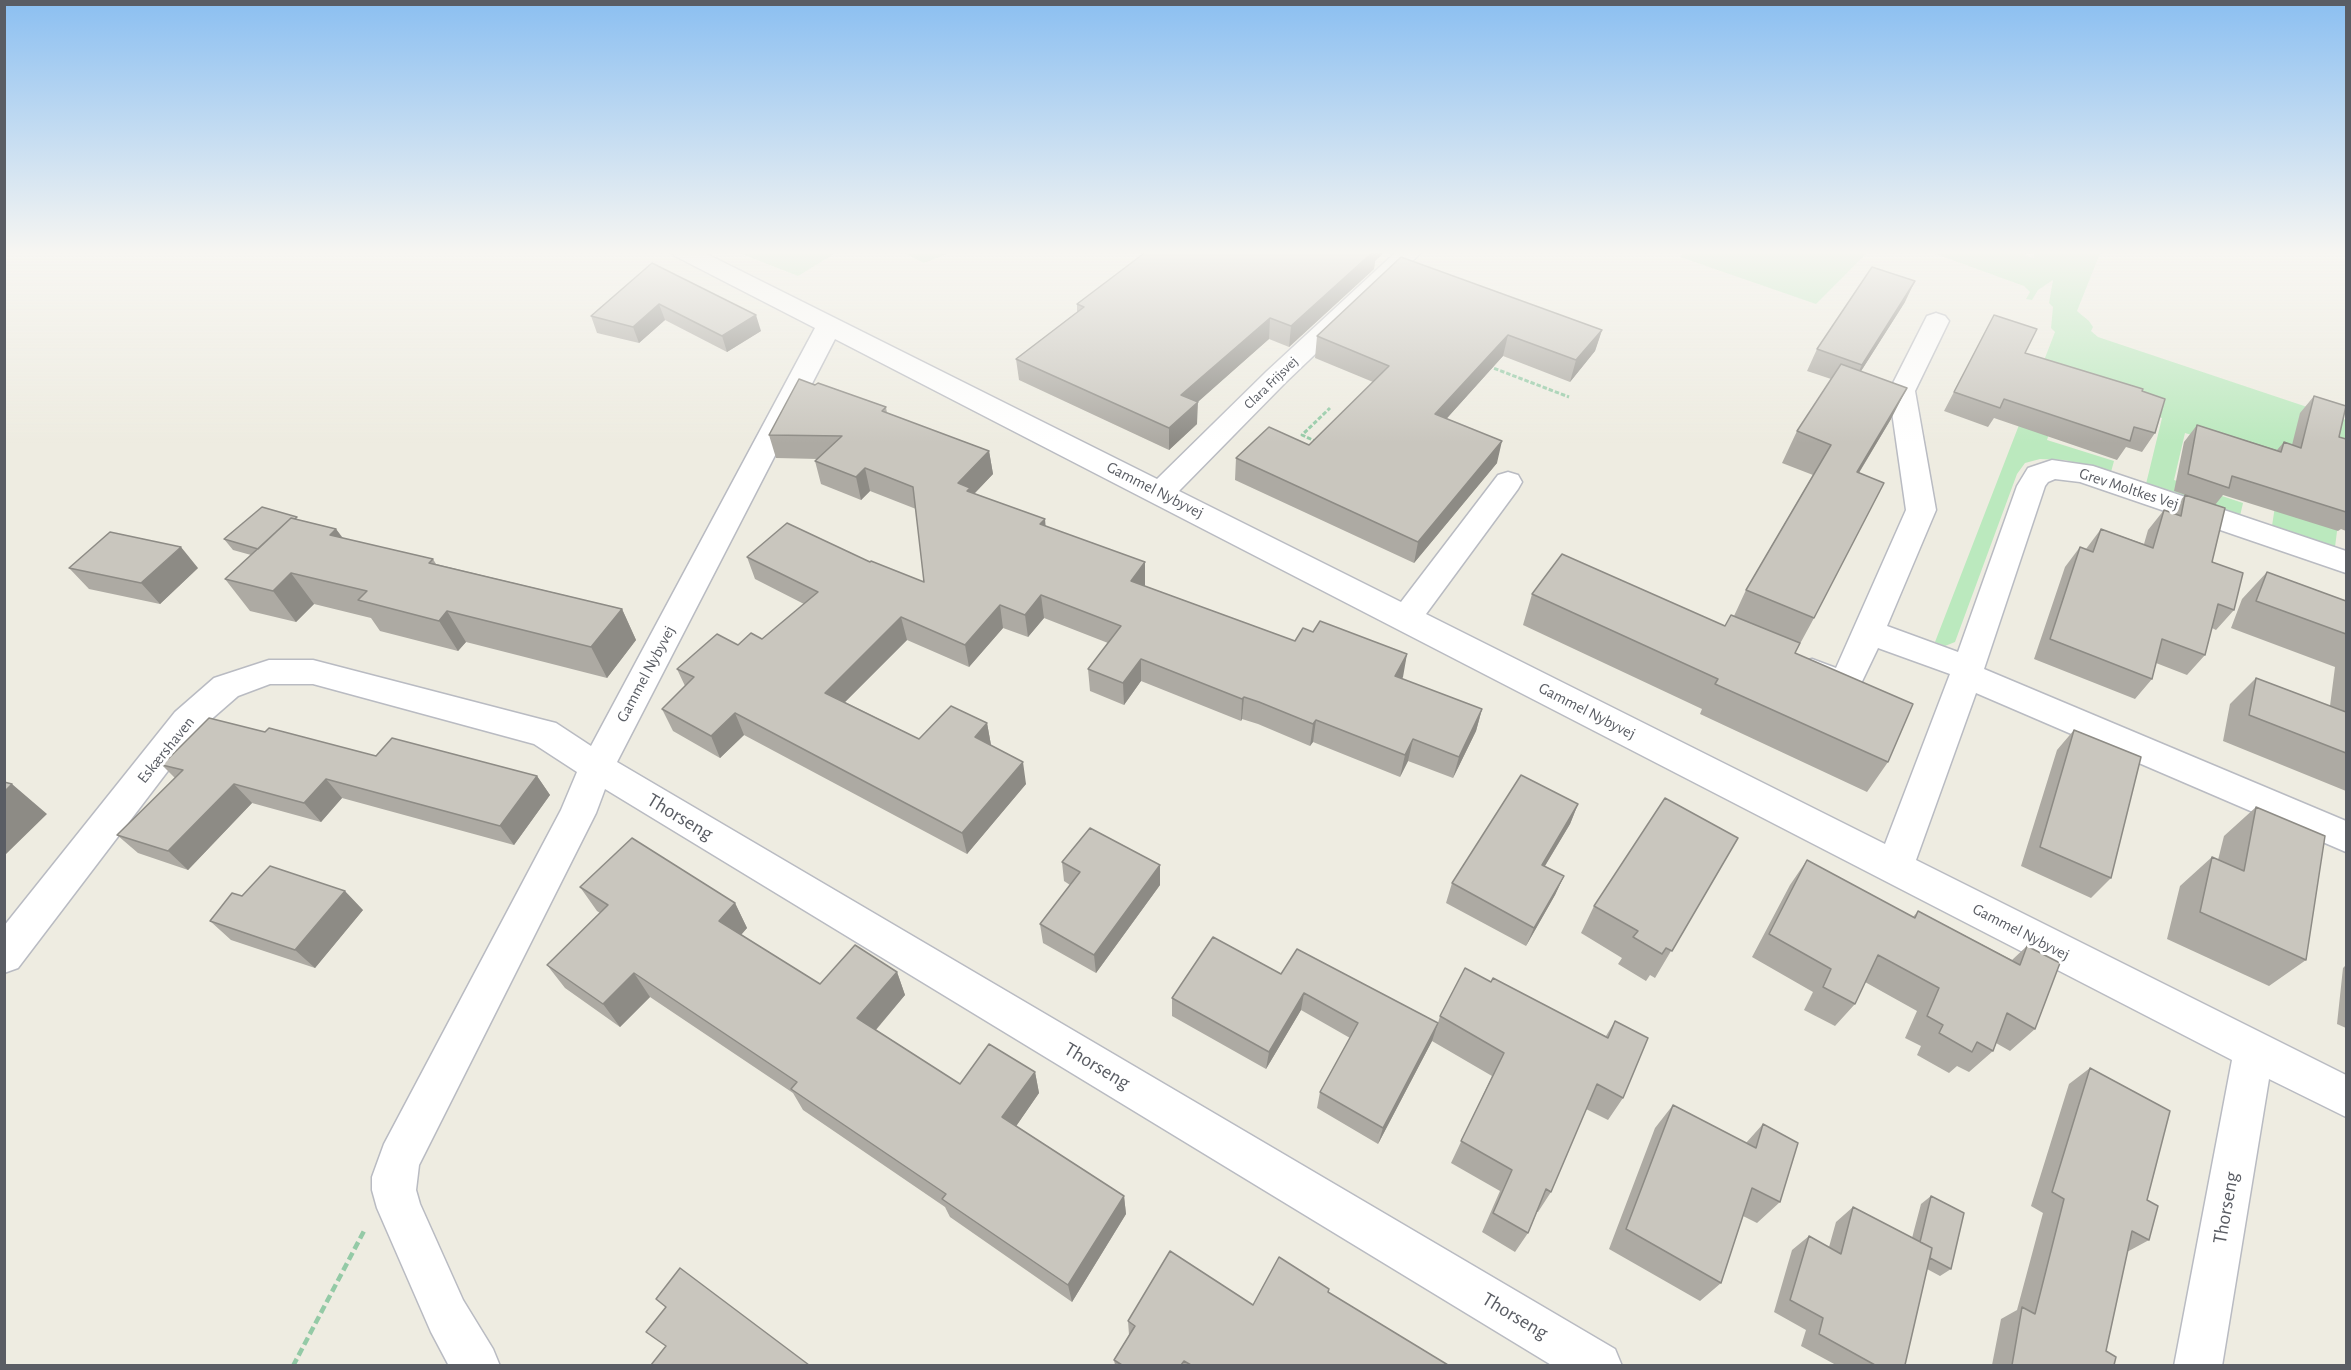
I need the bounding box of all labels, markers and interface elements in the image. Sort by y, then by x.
street label: Clara Frijsvej [1241,353,1301,413]
street label: Gammel Nybyvej [1103,457,1207,523]
street label: Grev Moltkes Vej [2077,464,2181,514]
street label: Gammel Nybyvej [613,623,679,725]
street label: Gammel Nybyvej [1535,678,1639,744]
street label: Eskærshaven [133,713,199,787]
street label: Thorseng [643,788,717,846]
street label: Gammel Nybyvej [1969,899,2073,965]
street label: Thorseng [1060,1037,1134,1095]
street label: Thorseng [2208,1170,2244,1246]
street label: Thorseng [1478,1287,1552,1345]

